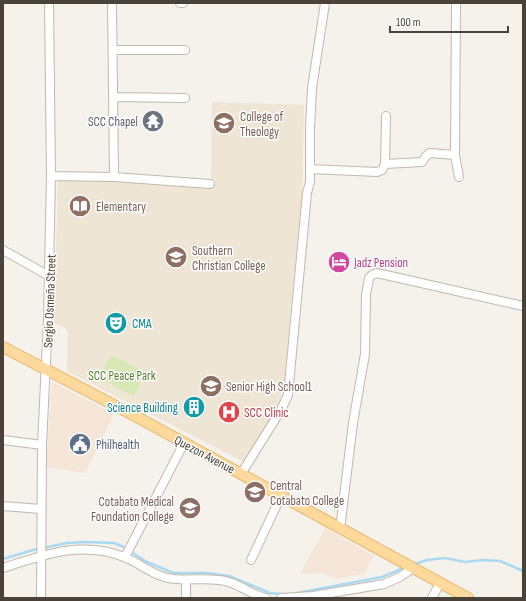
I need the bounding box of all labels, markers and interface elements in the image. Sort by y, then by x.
scale bar [390,8,508,34]
text: 100 m [396,15,421,30]
temple icon: SCC Chapel [140,108,166,134]
place label: College of Theology [240,109,283,140]
school or university icon: College of Theology [211,110,237,136]
place label: SCC Chapel [88,114,138,130]
library icon: Elementary [67,193,93,219]
place label: Elementary [96,199,146,215]
place label: Southern Christian College [192,243,266,274]
school or university icon: Southern Christian College [163,244,189,270]
hotel icon: Jadz Pension [326,249,352,275]
street label: Sergio Osmeña Street [40,254,60,348]
place label: Jadz Pension [353,255,408,271]
theatre icon: CMA [103,310,129,336]
place label: CMA [132,316,152,332]
park label: SCC Peace Park [88,368,156,384]
school or university icon: Senior High School1 [198,373,224,399]
place label: Senior High School1 [226,379,312,395]
building icon: Science Building [181,394,207,420]
hospital icon: SCC Clinic [216,399,242,425]
place label: Science Building [107,400,178,416]
place label: SCC Clinic [244,405,289,421]
public building icon: Philhealth [67,431,93,457]
street label: Quezon Avenue [171,432,238,478]
place label: Philhealth [96,437,140,453]
place label: Central Cotabato College [270,478,344,509]
school or university icon: Central Cotabato College [242,479,268,505]
place label: Cotabato Medical Foundation College [91,494,174,525]
school or university icon: Cotabato Medical Foundation College [177,495,203,521]

